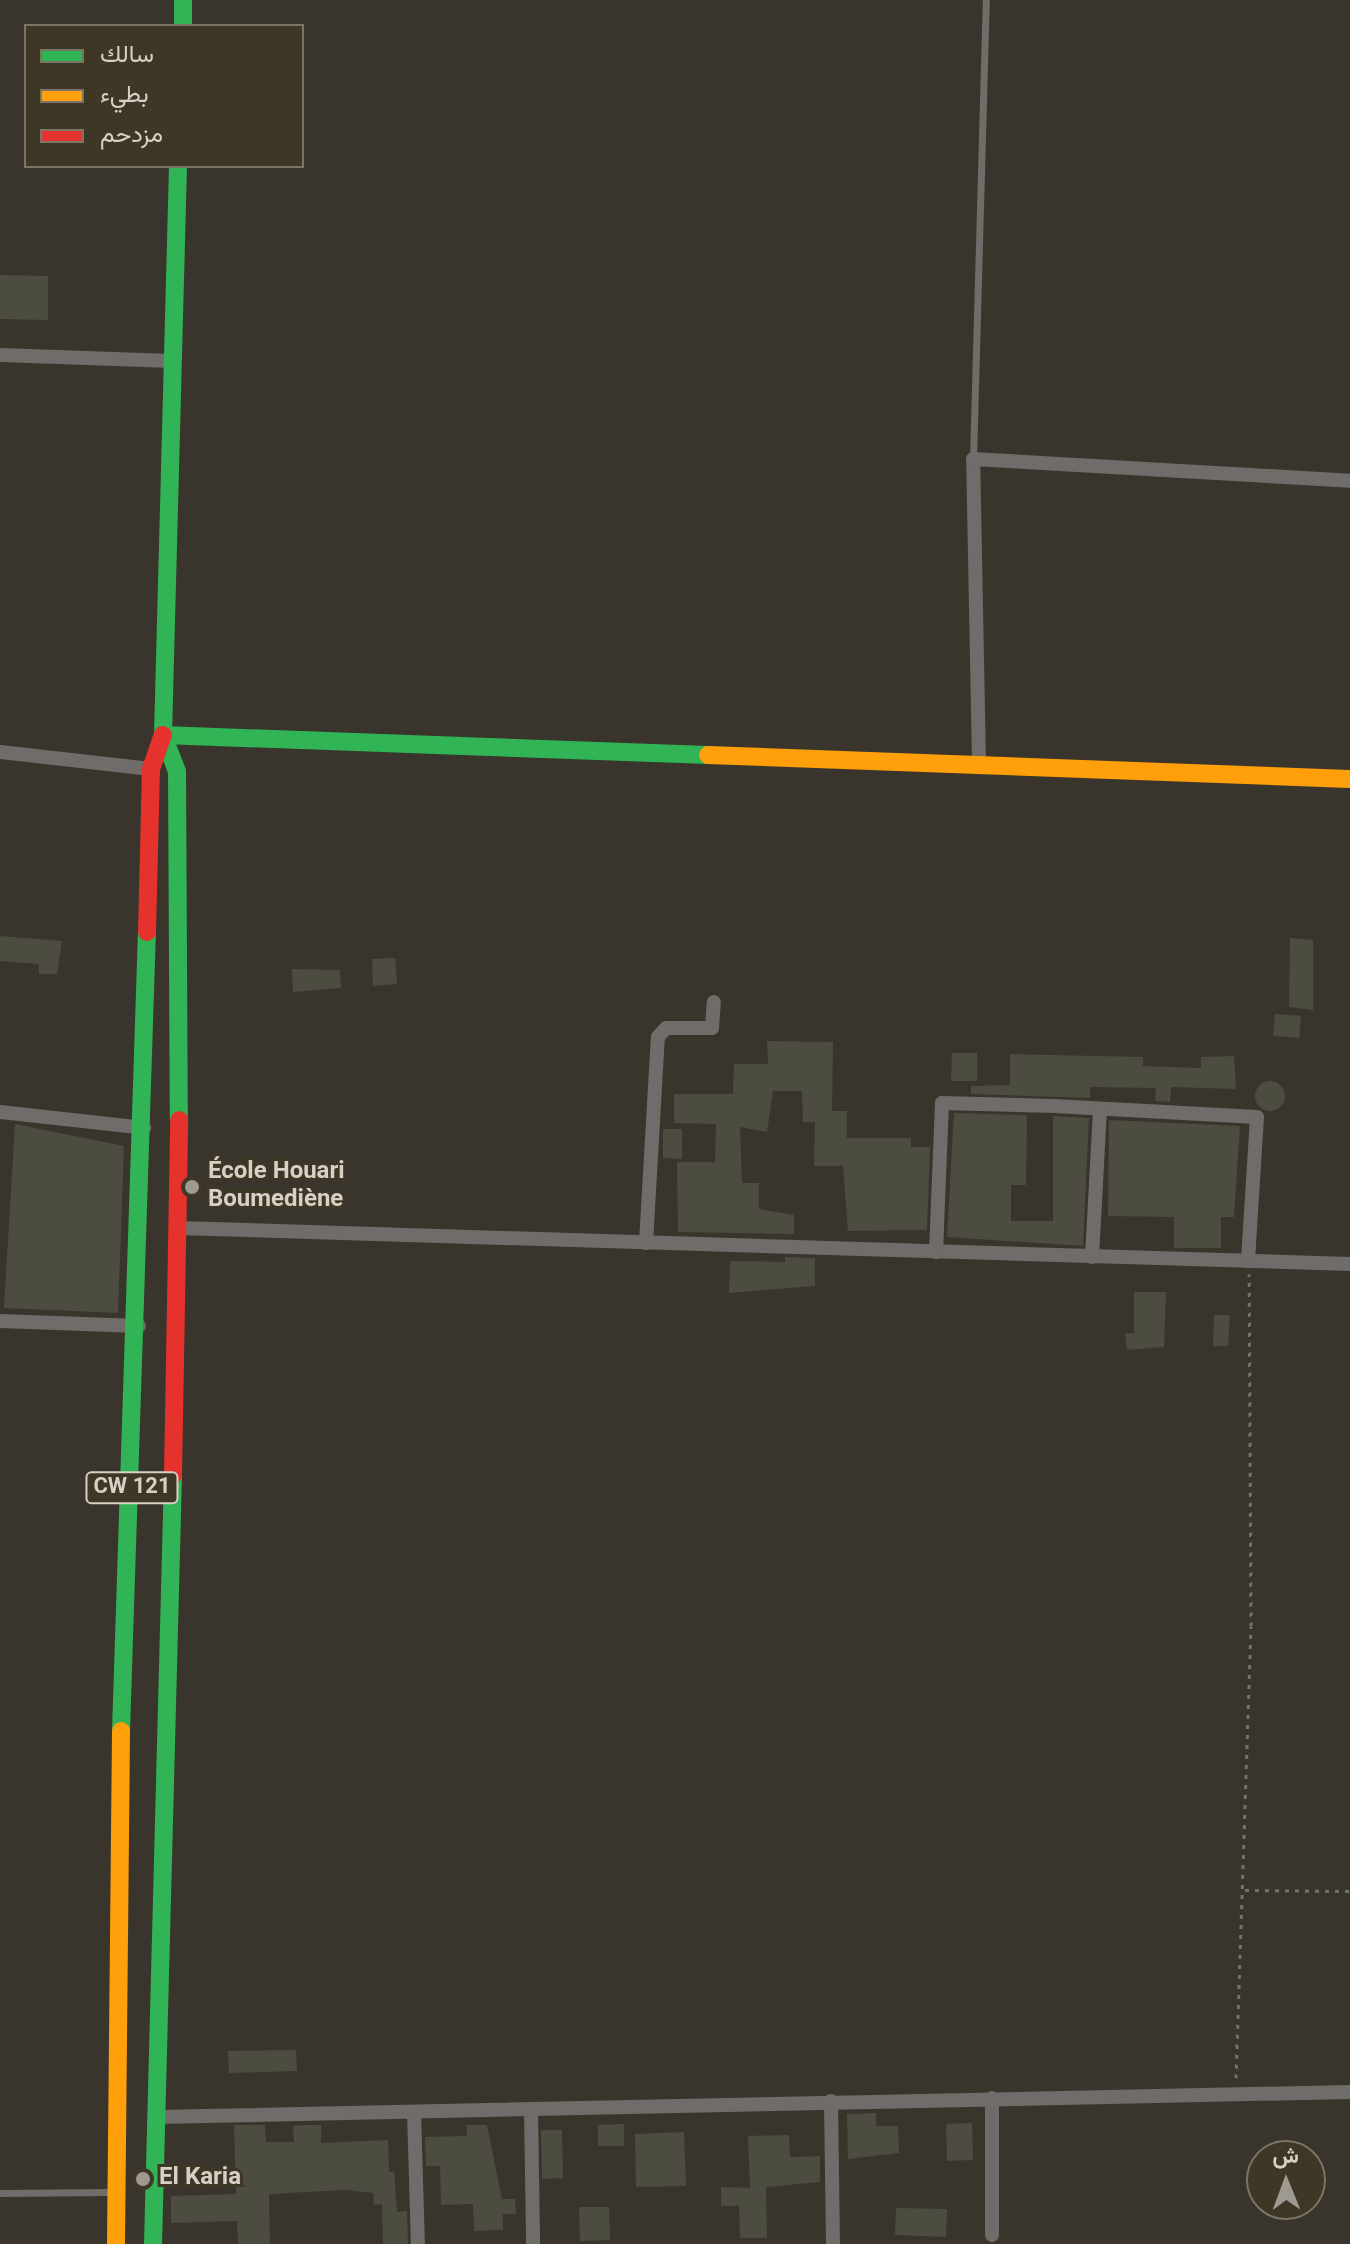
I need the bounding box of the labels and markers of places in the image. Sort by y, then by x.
place label: École Houari Boumediène [208,1159,345,1215]
marker: École Houari Boumediène [183,1178,201,1196]
place label: El Karia [159,2165,241,2193]
marker: El Karia [134,2170,152,2188]

